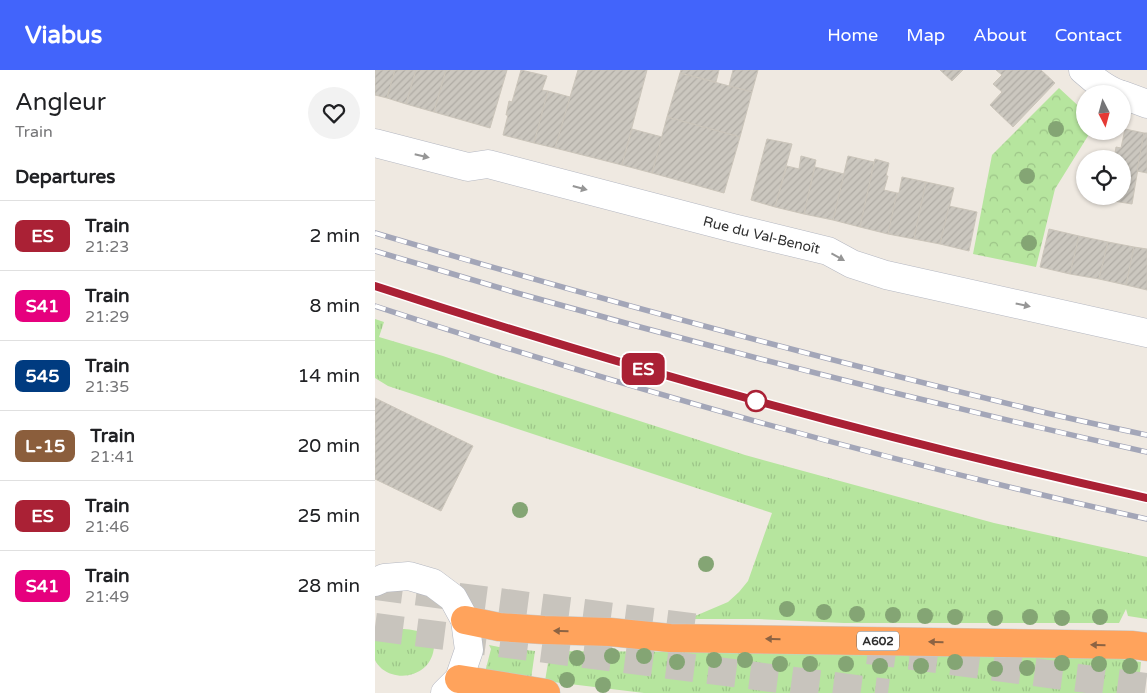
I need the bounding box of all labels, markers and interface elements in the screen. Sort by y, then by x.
text: Viabus [25,21,102,50]
text: Home [827,24,878,46]
text: Map [906,24,945,46]
text: About [973,24,1027,46]
text: Contact [1055,24,1122,46]
north arrow [1076,85,1131,140]
map controls [1076,85,1131,205]
button: heart [308,87,360,139]
text: Angleur [15,88,106,117]
text: Train [15,122,53,142]
button: locate [1076,150,1131,205]
one-way arrow [415,152,430,160]
text: Departures [15,166,115,188]
one-way arrow [572,184,587,192]
street label: Rue du Val-Benoît [701,213,822,258]
text: Train [85,215,130,237]
text: ES [31,225,54,247]
text: 2 min [309,225,360,247]
text: 21:23 [85,237,129,257]
one-way arrow [831,253,845,261]
text: Train [85,285,130,307]
text: S41 [26,295,59,317]
text: 8 min [309,295,360,317]
one-way arrow [1015,302,1031,310]
text: 21:29 [85,307,129,327]
line badge: ES [621,353,665,385]
text: Train [85,355,130,377]
text: ES [632,358,654,380]
text: 545 [26,365,59,387]
text: 14 min [297,365,360,387]
text: 21:35 [85,377,129,397]
unlabelled marker [745,390,767,412]
text: Train [90,425,135,447]
text: L-15 [25,435,65,457]
text: 20 min [297,435,360,457]
text: 21:41 [90,447,135,467]
text: Train [85,495,130,517]
text: ES [31,505,54,527]
text: 25 min [297,505,360,527]
text: 21:46 [85,517,129,537]
text: Train [85,565,130,587]
text: S41 [26,575,59,597]
text: 28 min [297,575,360,597]
text: 21:49 [85,587,129,607]
one-way arrow [553,626,569,634]
road number: A602 [857,632,899,650]
one-way arrow [765,635,781,643]
one-way arrow [928,638,944,646]
one-way arrow [1090,641,1106,649]

